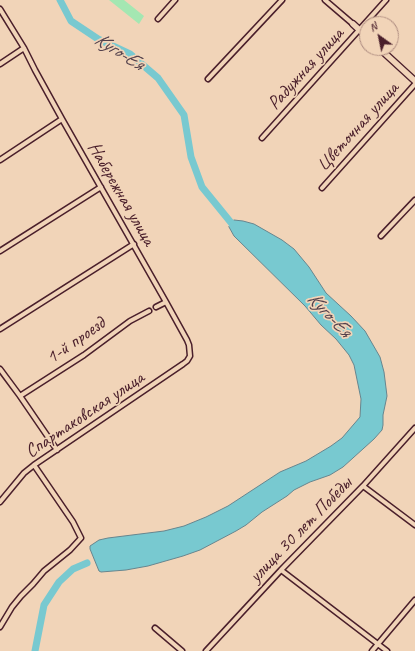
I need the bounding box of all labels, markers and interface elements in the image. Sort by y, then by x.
north arrow [359,16,399,56]
text: N [366,19,380,35]
street label: Радужная улица [263,23,349,115]
water label: Куго-Ея [90,28,148,76]
street label: Цветочная улица [312,78,404,176]
street label: Набережная улица [82,138,160,250]
water label: Куго-Ея [302,287,356,343]
street label: 1-й проезд [42,313,110,369]
street label: Спартаковская улица [21,367,149,463]
street label: улица 30 лет Победы [245,472,357,588]

